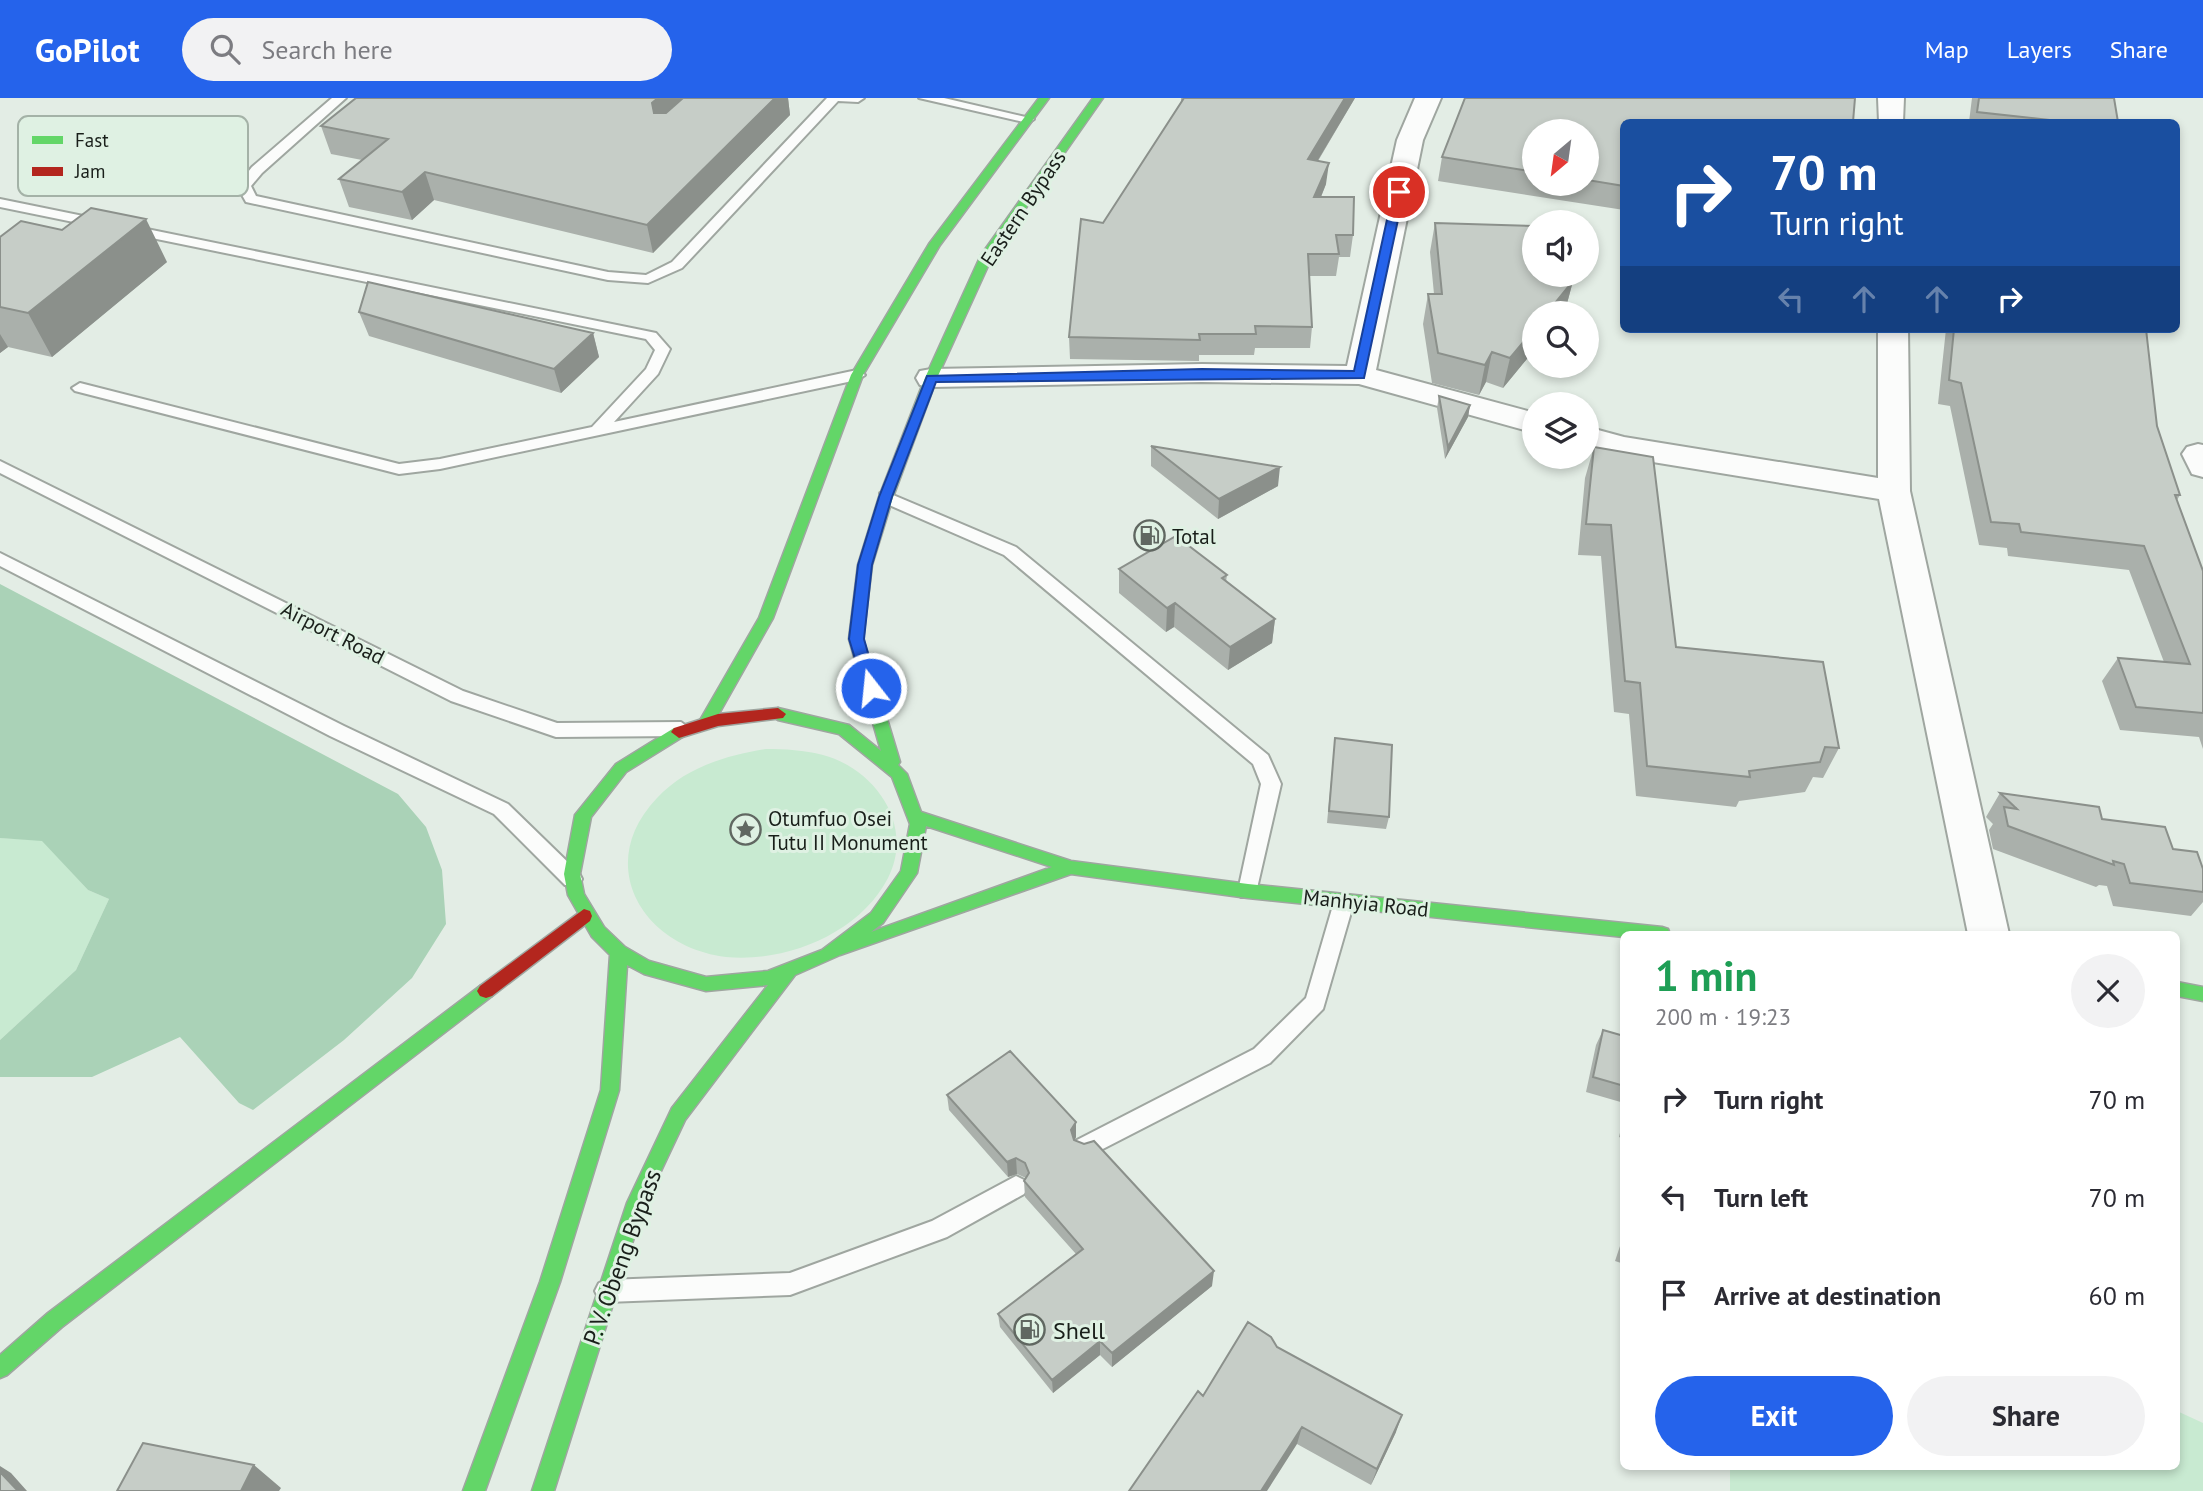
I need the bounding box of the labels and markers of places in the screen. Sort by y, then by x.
pin [1369,162,1429,222]
fuel station icon: Total [1132,519,1166,553]
place label: Total [1172,523,1216,550]
place label: Otumfuo Osei Tutu II Monument [768,805,928,856]
place icon: Otumfuo Osei Tutu II Monument [728,813,762,847]
fuel station icon: Shell [1013,1313,1047,1347]
place label: Shell [1053,1315,1105,1346]

